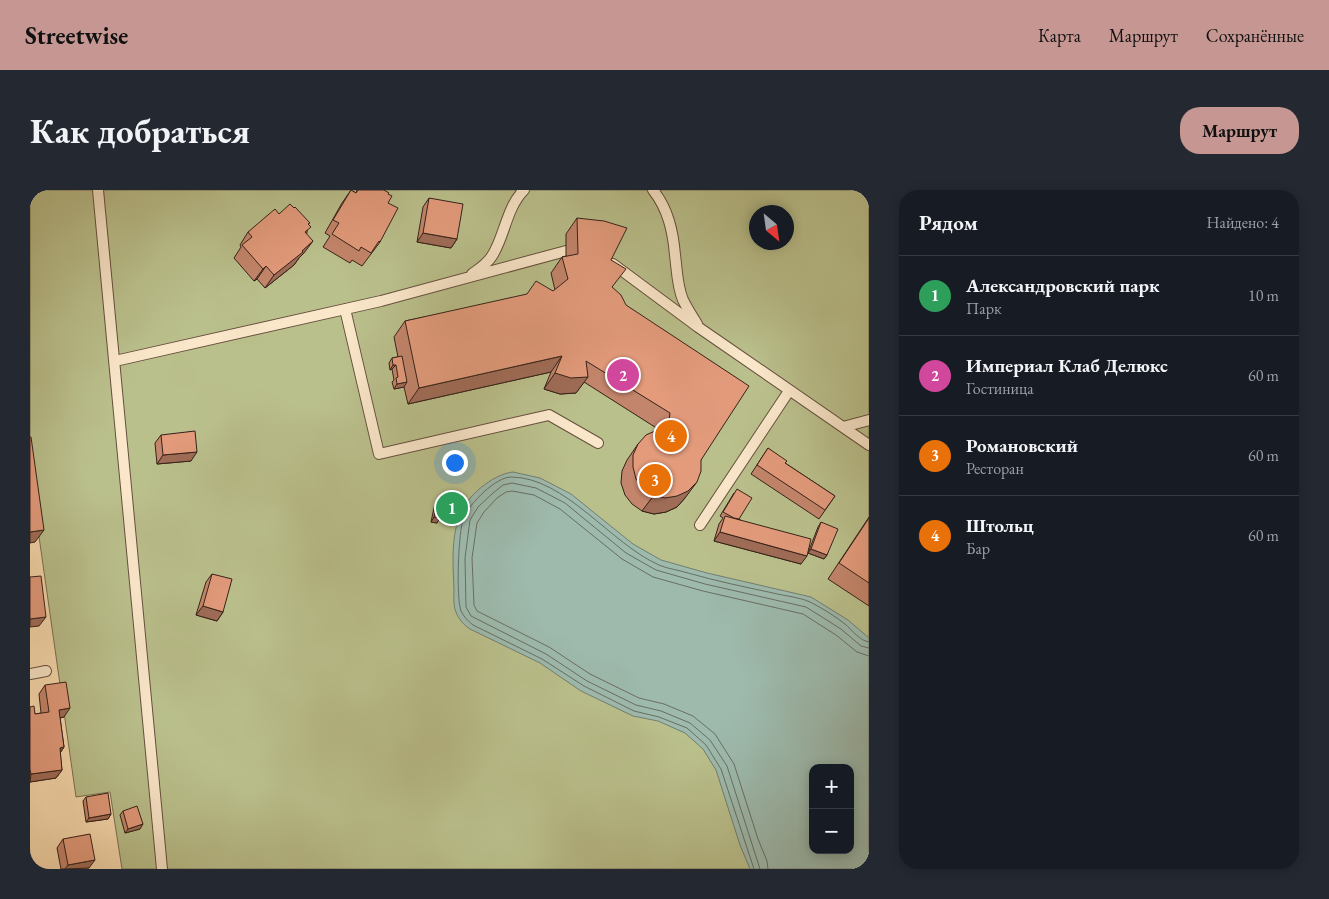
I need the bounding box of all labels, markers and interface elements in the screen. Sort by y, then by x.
text: Streetwise [25,20,128,51]
text: Карта [1038,24,1081,47]
text: Маршрут [1109,24,1178,47]
text: Сохранённые [1206,24,1304,47]
button: Маршрут [1180,107,1299,154]
text: Как добраться [30,108,250,153]
north arrow [749,205,794,250]
text: Рядом [919,209,978,236]
text: Найдено: 4 [1207,212,1279,233]
text: Александровский парк [966,273,1160,298]
text: 1 [931,285,939,306]
text: 10 m [1248,285,1279,306]
text: Парк [966,298,1002,319]
text: Империал Клаб Делюкс [966,353,1168,378]
pin: 2 [607,356,639,394]
text: 2 [931,365,939,386]
text: 60 m [1248,365,1279,386]
text: Гостиница [966,378,1034,399]
pin: 4 [655,417,687,455]
text: Романовский [966,433,1078,458]
text: 3 [931,445,939,466]
text: 60 m [1248,445,1279,466]
your location [442,450,468,476]
text: Ресторан [966,458,1024,479]
pin: 3 [639,461,671,499]
pin: 1 [436,489,468,527]
text: Штольц [966,513,1034,538]
text: 4 [931,525,939,546]
text: 60 m [1248,525,1279,546]
text: Бар [966,538,990,559]
map controls [809,764,854,854]
button: + [809,764,854,809]
button: − [809,809,854,854]

